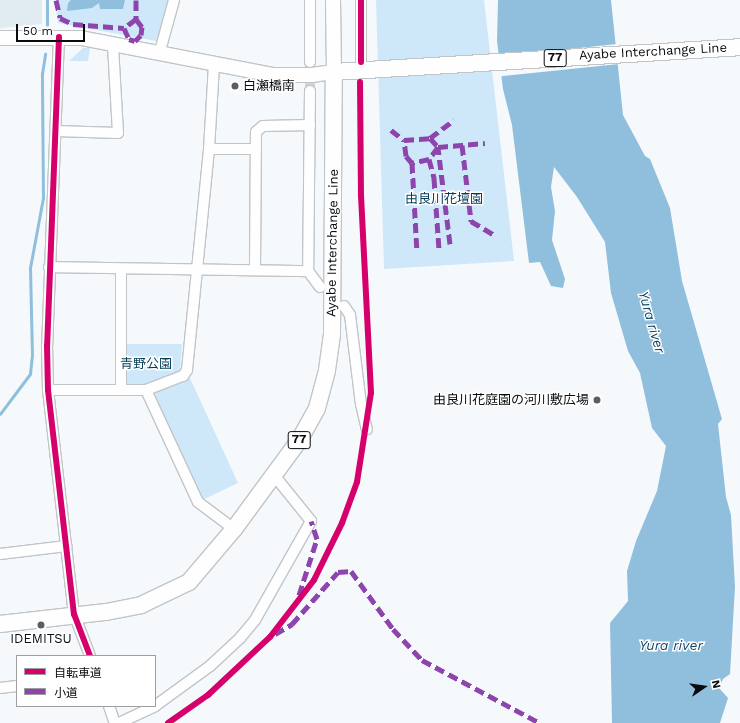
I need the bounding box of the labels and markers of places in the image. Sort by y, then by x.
place label: 白瀬橋南 [243,78,295,94]
marker: 白瀬橋南 [230,81,240,91]
place label: 由良川花庭園の河川敷広場 [433,392,589,408]
marker: 由良川花庭園の河川敷広場 [592,395,602,405]
marker: IDEMITSU [36,620,46,630]
place label: IDEMITSU [10,631,72,647]

